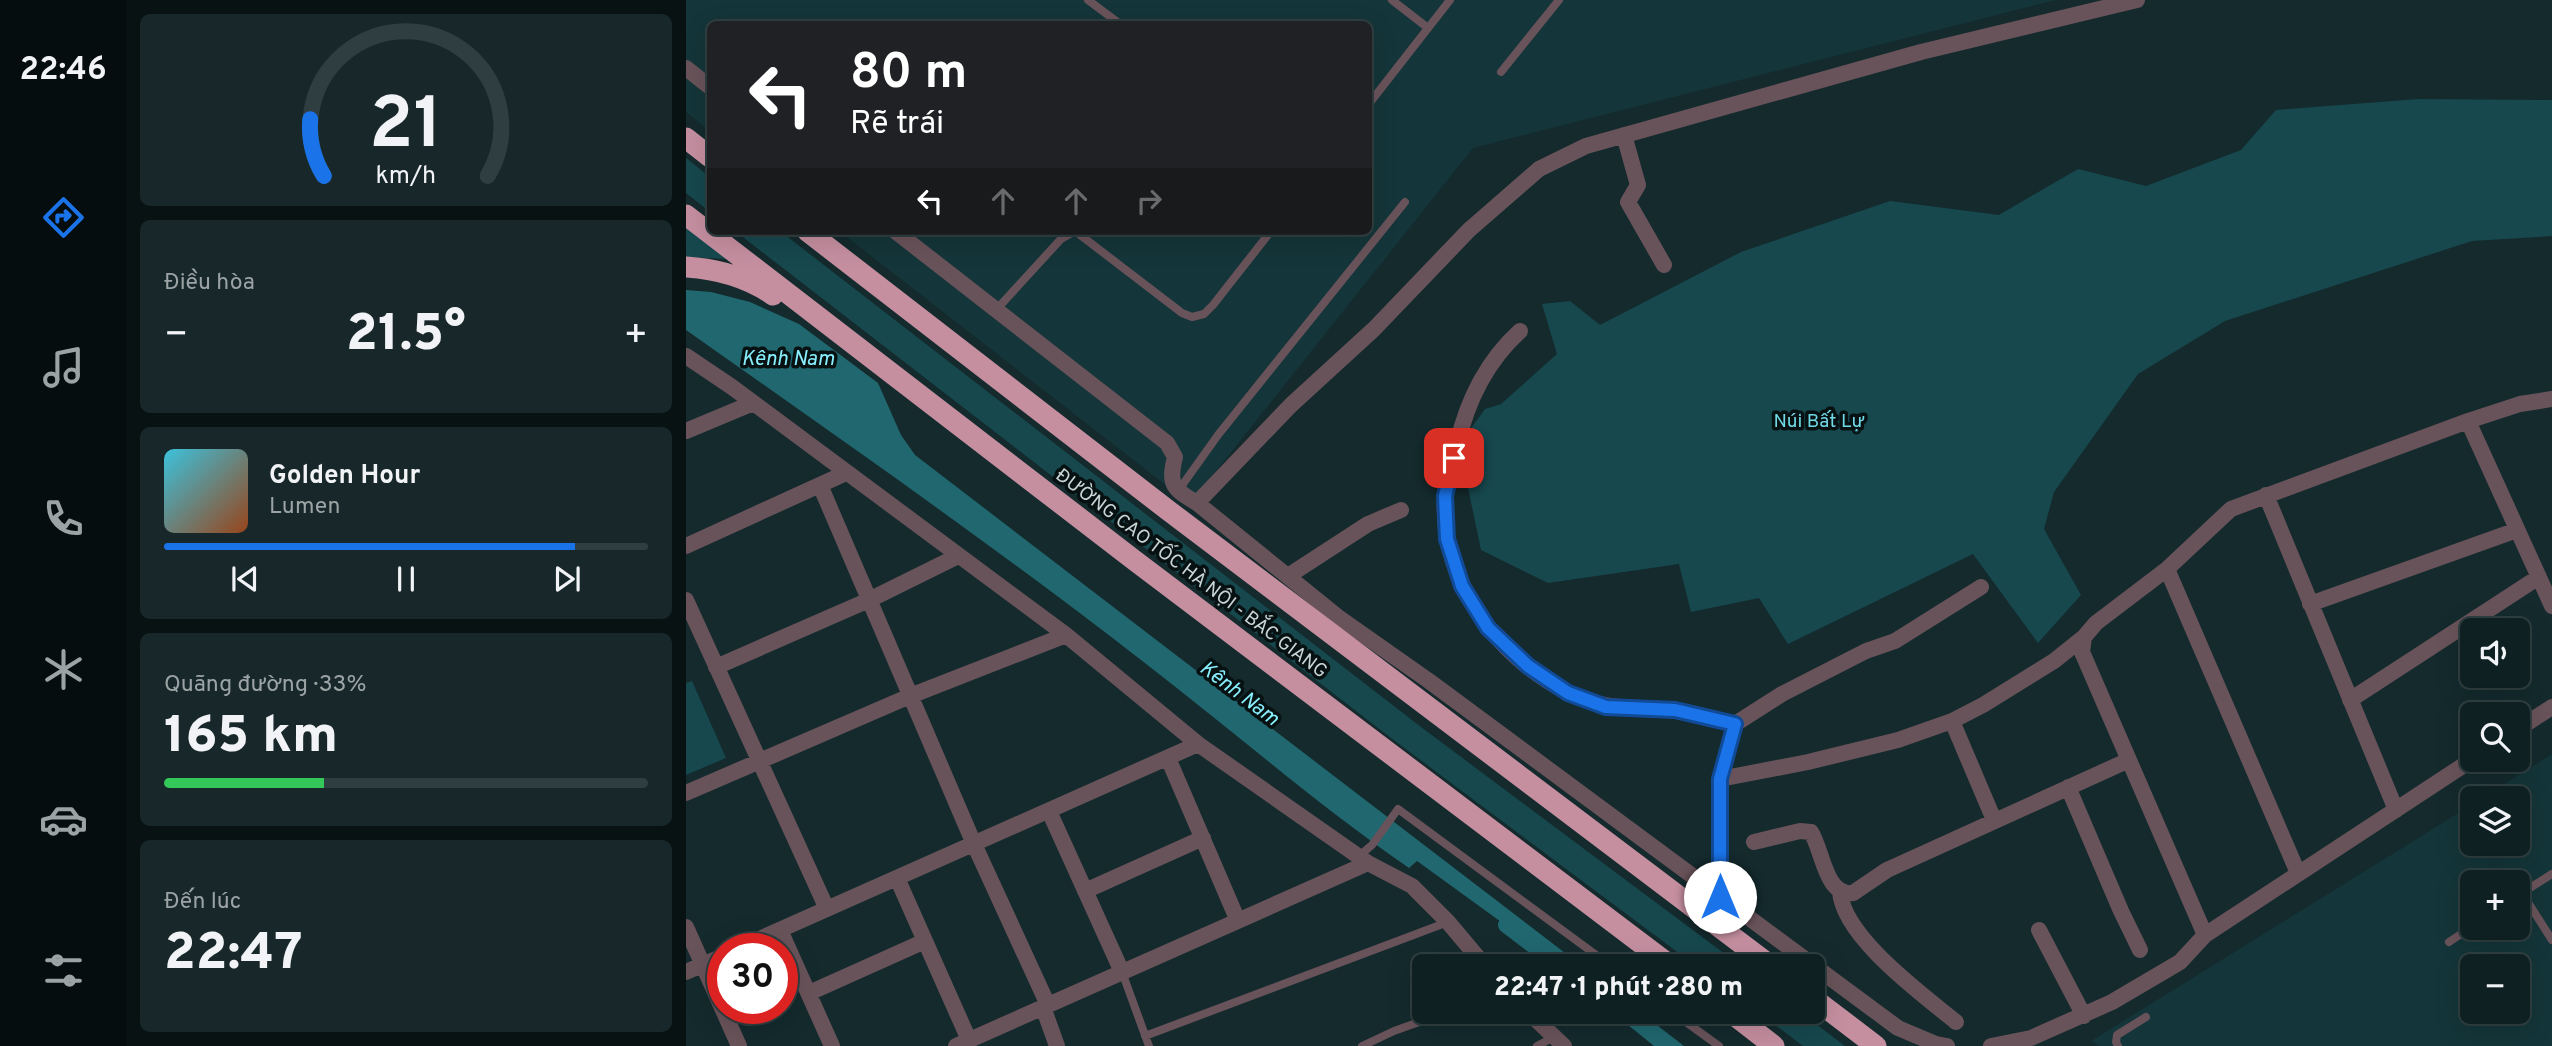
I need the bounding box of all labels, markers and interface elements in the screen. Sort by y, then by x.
text: 80 m [850,44,967,106]
icon: left [735,49,826,140]
text: 22:46 [19,51,107,91]
text: 21 [369,83,443,175]
text: Rẽ trái [850,105,944,145]
text: km/h [376,161,436,193]
icon: left [911,182,949,220]
icon: ahead [984,182,1022,220]
icon: ahead [1057,182,1095,220]
icon: right [1130,182,1168,220]
icon: directions [39,193,88,242]
text: Điều hòa [164,269,255,298]
text: 21.5° [346,303,466,369]
text: − [164,312,189,361]
text: + [623,312,648,361]
icon: music [39,343,88,392]
water label: Kênh Nam [742,346,835,373]
park label: Núi Bất Lự [1773,410,1865,434]
pin [1424,428,1484,488]
icon: arrive [1435,439,1473,477]
text: Golden Hour [269,460,420,493]
street label: ĐƯỜNG CAO TỐC HÀ NỘI - BẮC GIANG [1050,461,1334,684]
text: Lumen [269,493,340,522]
icon: phone [39,494,88,543]
icon: previous [226,560,264,598]
icon: pause [387,560,425,598]
icon: next [548,560,586,598]
map controls [2460,618,2530,1024]
button: sound [2460,618,2530,688]
icon: climate [39,645,88,694]
water label: Kênh Nam [1194,655,1285,733]
text: Quãng đường · 33% [164,671,366,700]
button: search [2460,702,2530,772]
text: 165 km [164,705,338,771]
button: layers [2460,786,2530,856]
icon: car [39,795,88,844]
position arrow [1683,860,1757,934]
button: + [2460,870,2530,940]
text: Đến lúc [164,888,241,917]
text: 22:47 [164,922,303,988]
speed limit sign: 30 [707,933,798,1024]
icon: filters [39,946,88,995]
button: − [2460,954,2530,1024]
text: 22:47 · 1 phút · 280 m [1494,972,1743,1005]

